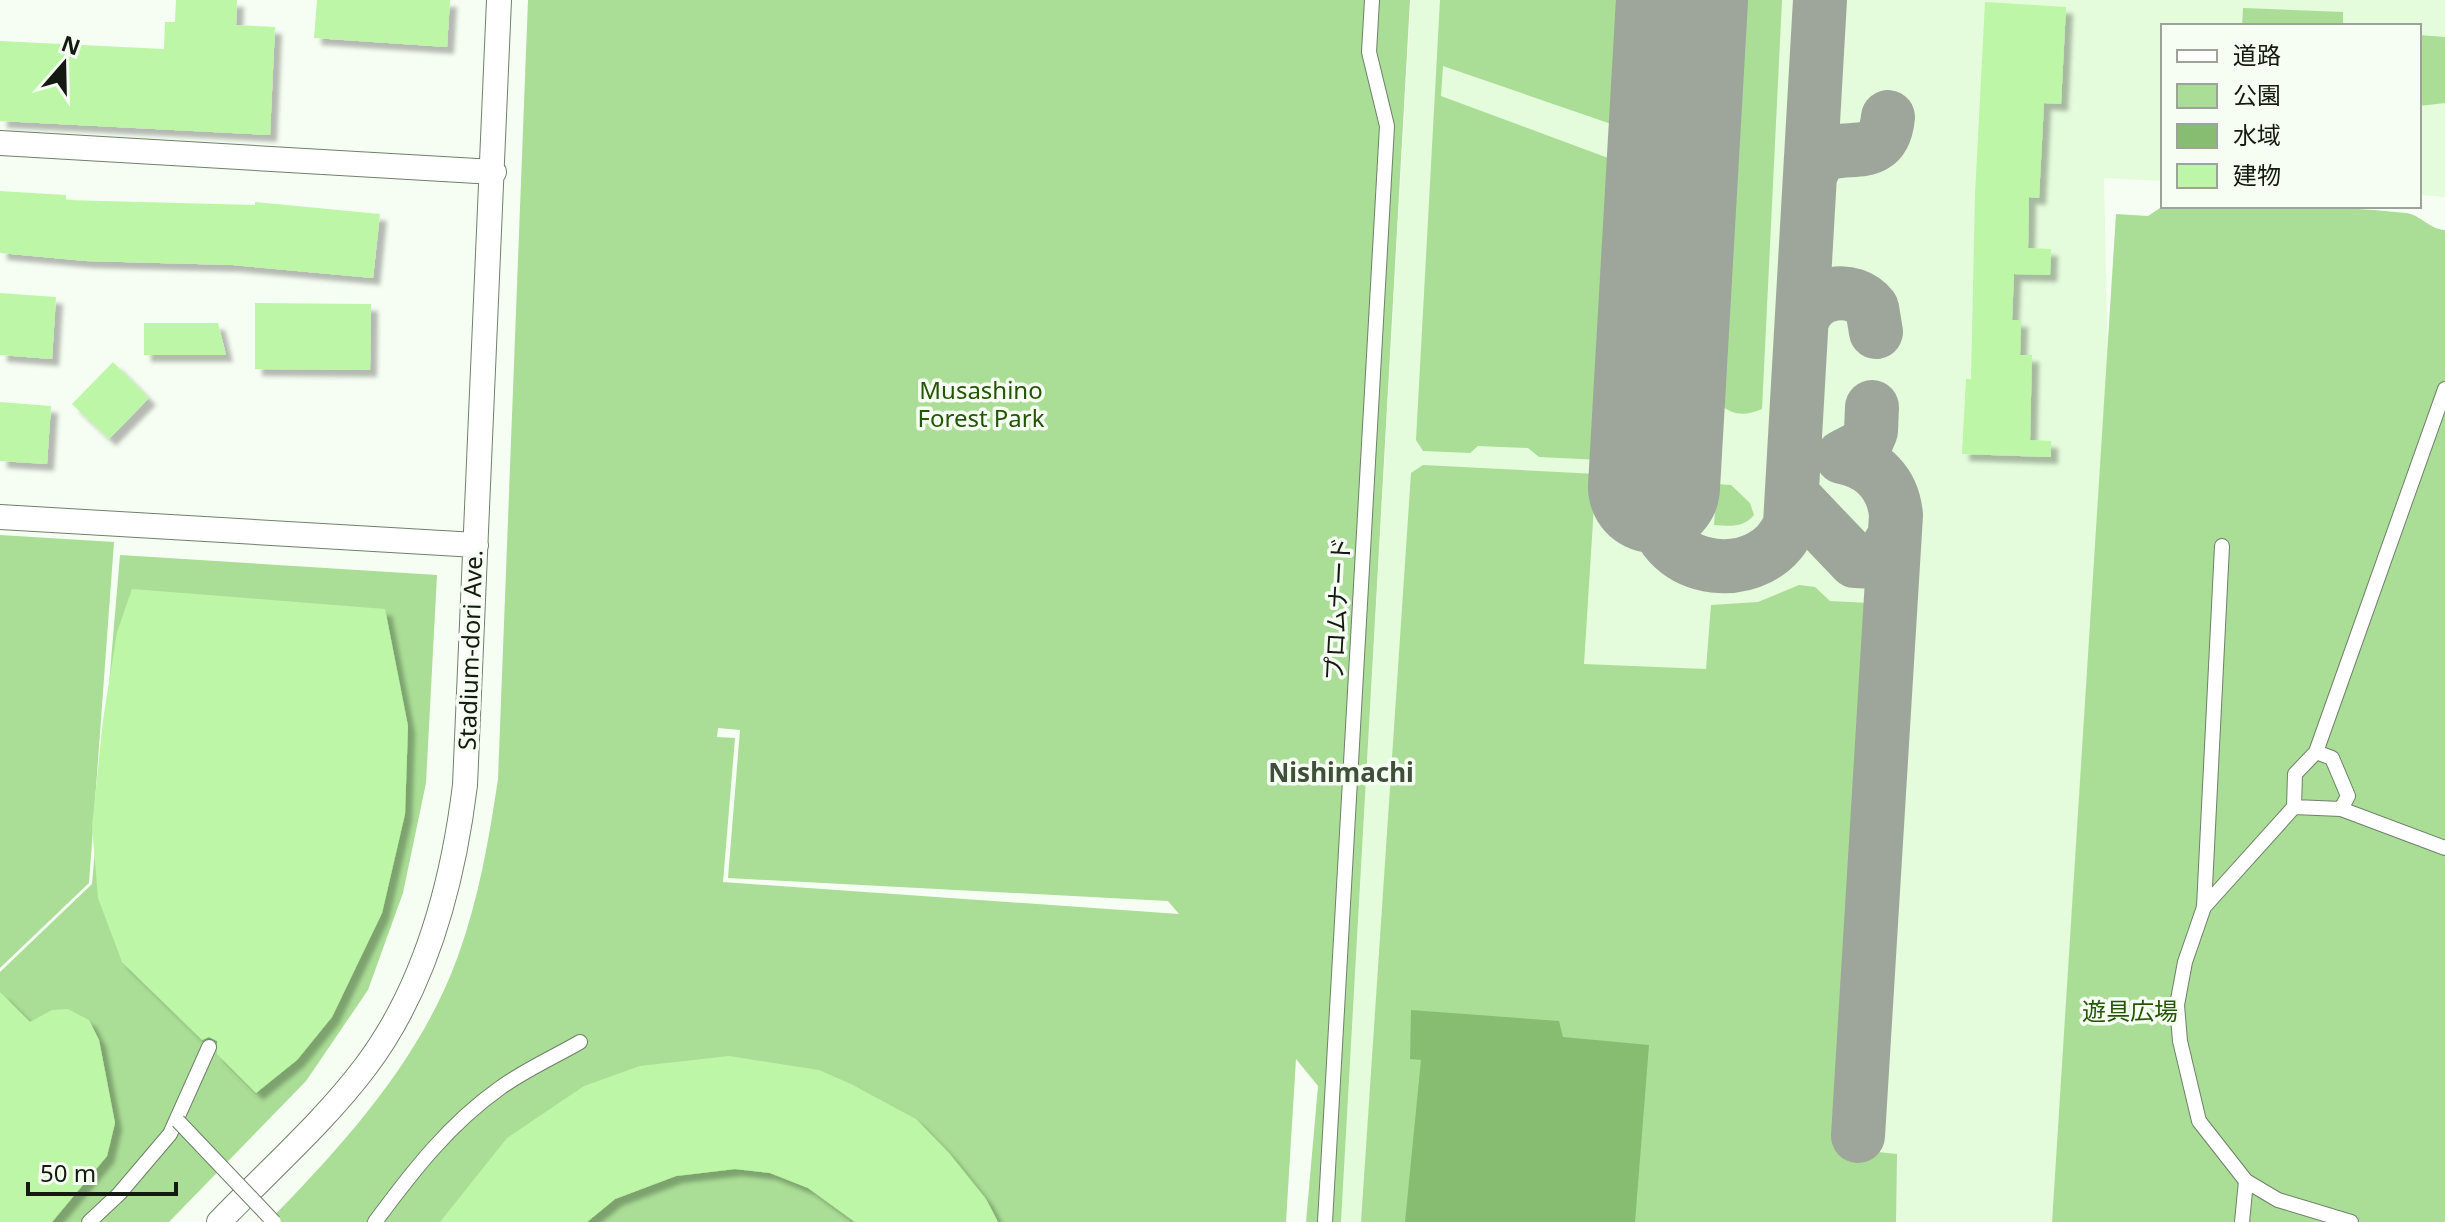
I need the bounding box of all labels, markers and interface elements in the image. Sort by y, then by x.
north arrow [24,24,104,104]
legend [2161,24,2421,208]
text: N [58,27,85,61]
text: 道路 [2233,38,2281,71]
text: 公園 [2233,78,2281,111]
text: 水域 [2233,118,2281,151]
text: 建物 [2233,158,2281,191]
park label: Musashino Forest Park [917,373,1045,434]
street label: プロムナード [1316,536,1357,682]
street label: Stadium-dori Ave. [450,549,489,751]
district label: Nishimachi [1268,754,1414,790]
park label: 遊具広場 [2082,994,2178,1027]
scale bar [28,1146,176,1196]
text: 50 m [40,1156,96,1189]

